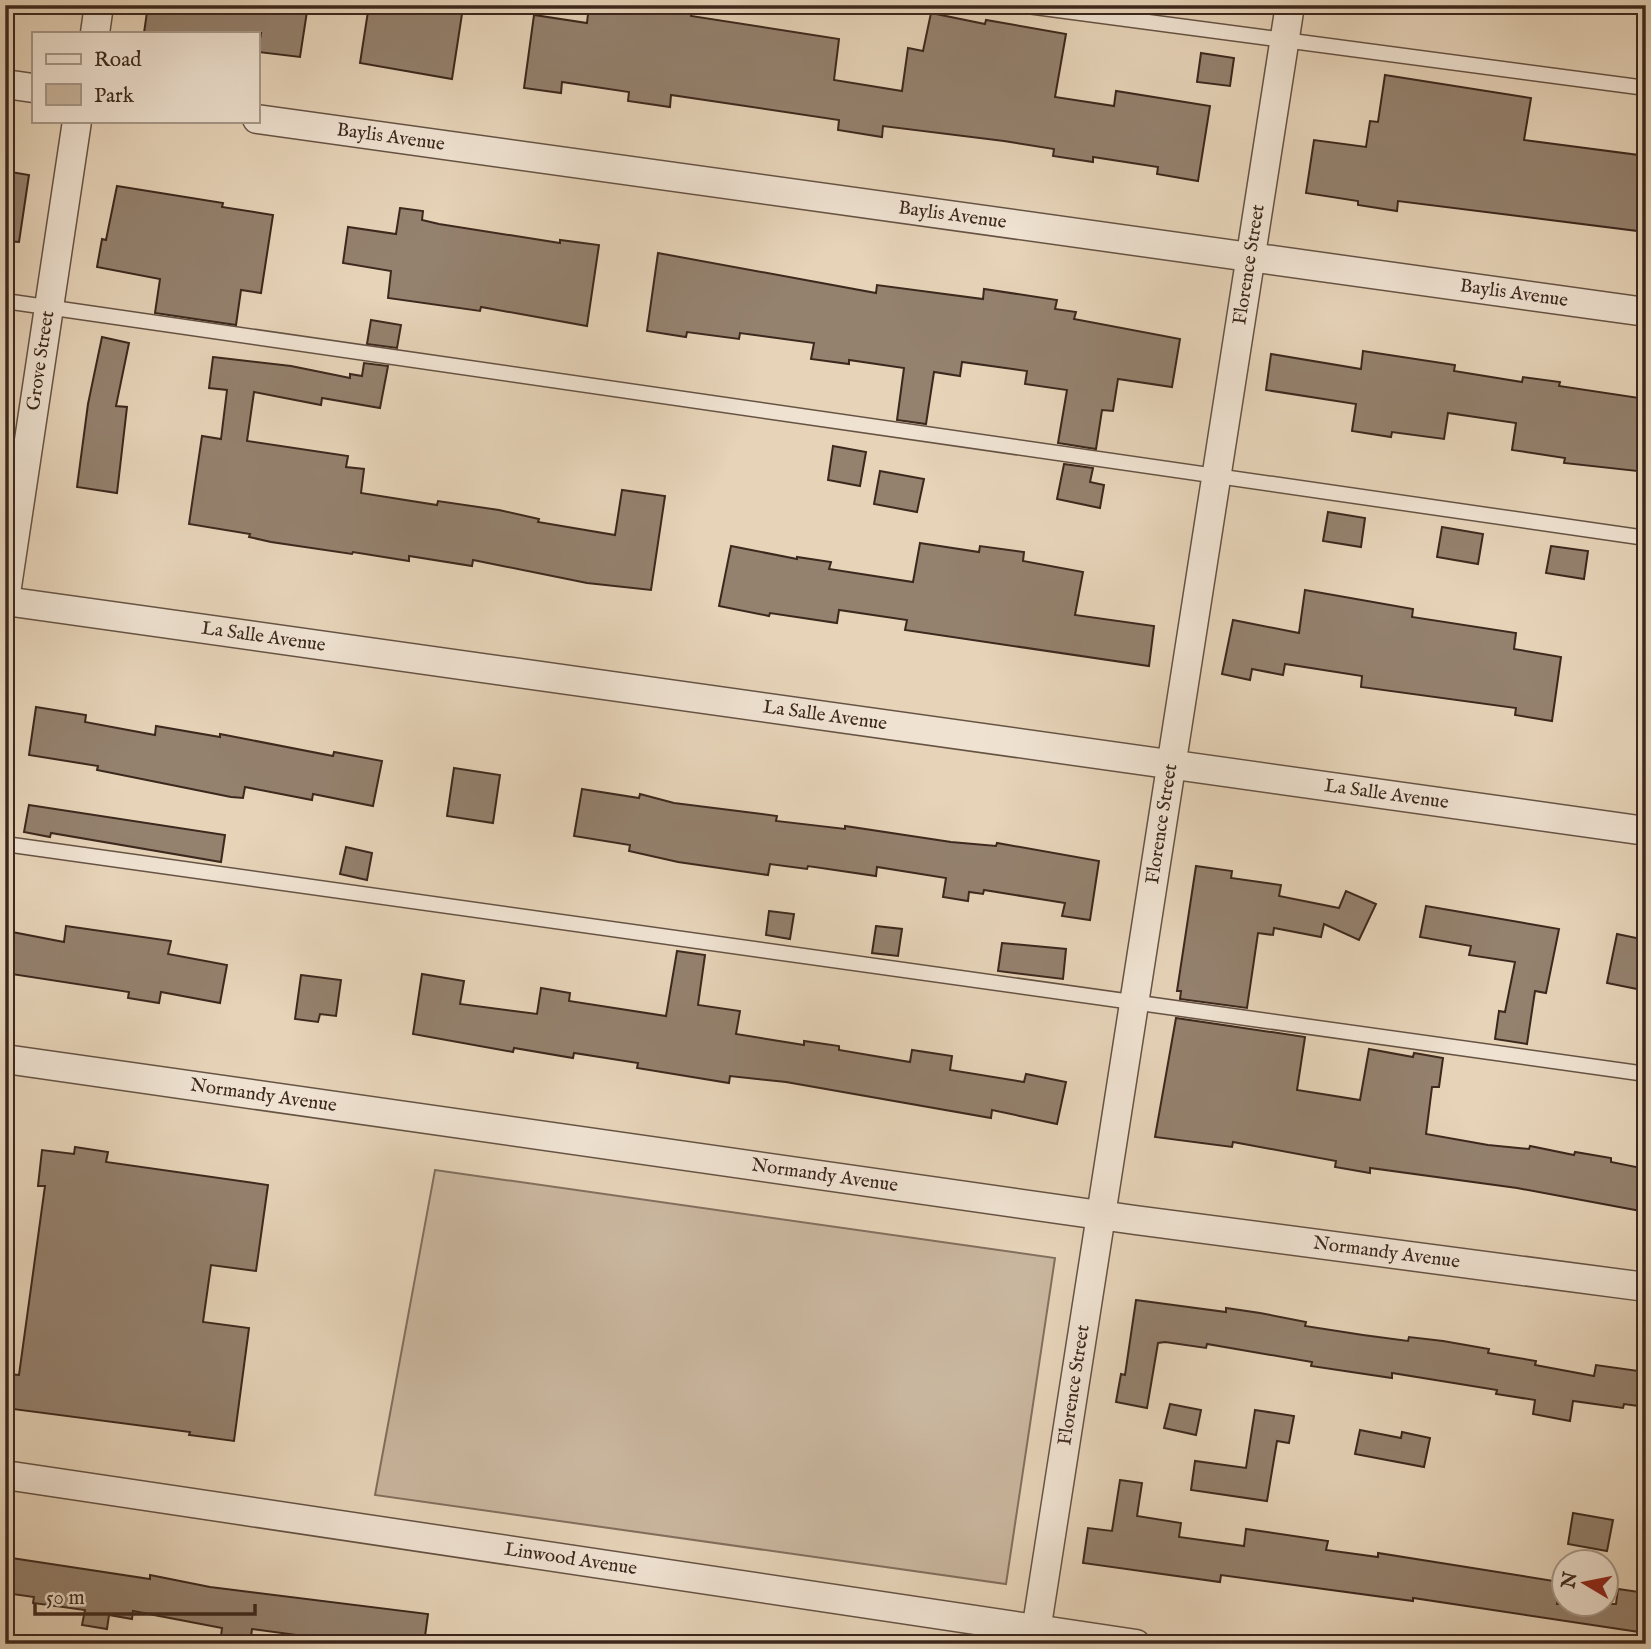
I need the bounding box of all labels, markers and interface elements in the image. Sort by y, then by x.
legend [32,32,259,122]
text: Road [94,47,142,74]
text: Park [94,83,135,110]
street label: Baylis Avenue [335,118,447,157]
street label: Baylis Avenue [897,196,1008,235]
street label: Florence Street [1228,202,1271,327]
street label: Baylis Avenue [1458,274,1570,313]
street label: Grove Street [22,309,60,412]
street label: La Salle Avenue [200,617,327,658]
street label: La Salle Avenue [761,695,889,737]
street label: Florence Street [1141,762,1183,886]
street label: La Salle Avenue [1323,774,1450,815]
street label: Normandy Avenue [189,1074,338,1118]
street label: Normandy Avenue [750,1153,900,1198]
street label: Normandy Avenue [1312,1231,1462,1275]
street label: Florence Street [1053,1323,1096,1447]
street label: Linwood Avenue [503,1538,639,1581]
north arrow [1550,1548,1620,1618]
text: N [1557,1570,1584,1592]
scale bar [35,1572,256,1616]
text: 50 m [46,1585,85,1612]

